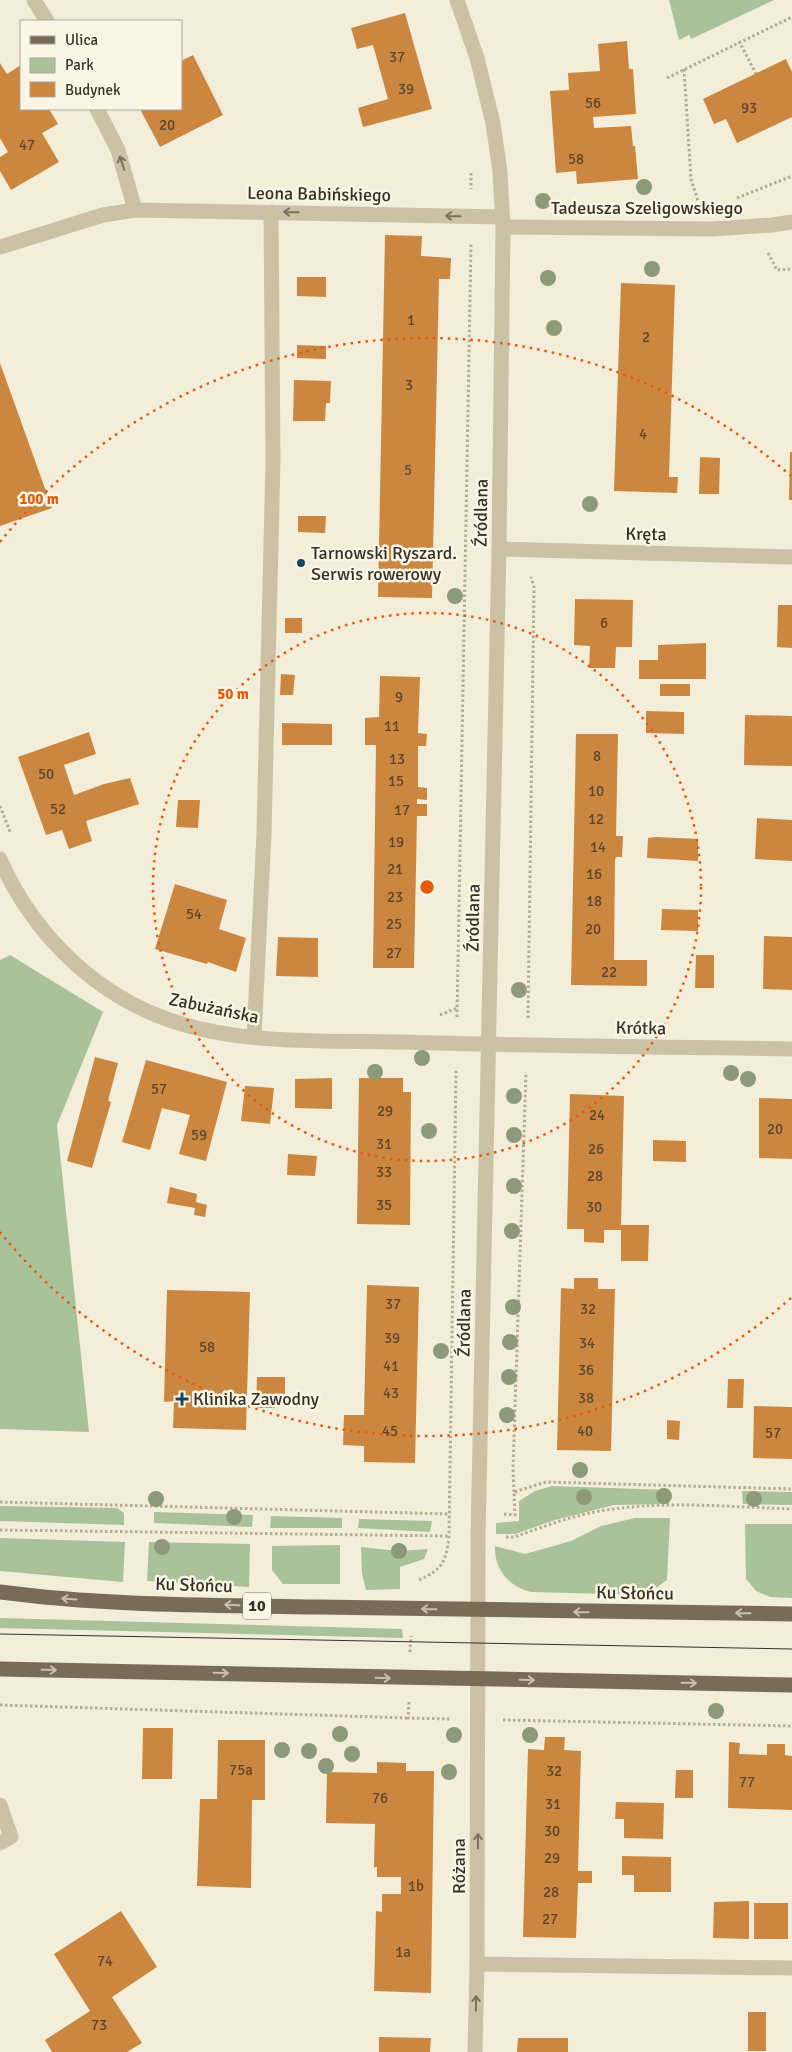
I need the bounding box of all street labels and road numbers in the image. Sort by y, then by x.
street label: Leona Babińskiego [247,182,391,206]
street label: Tadeusza Szeligowskiego [551,197,743,219]
street label: Źródlana [469,479,493,547]
street label: Kręta [625,523,667,545]
street label: Źródlana [461,884,485,952]
street label: Zabużańska [167,988,261,1028]
street label: Krótka [615,1017,667,1039]
street label: Źródlana [452,1289,476,1357]
street label: Ku Słońcu [155,1573,233,1597]
street label: Ku Słońcu [596,1581,674,1605]
road number: 10 [243,1592,271,1620]
street label: Różana [448,1838,470,1894]

